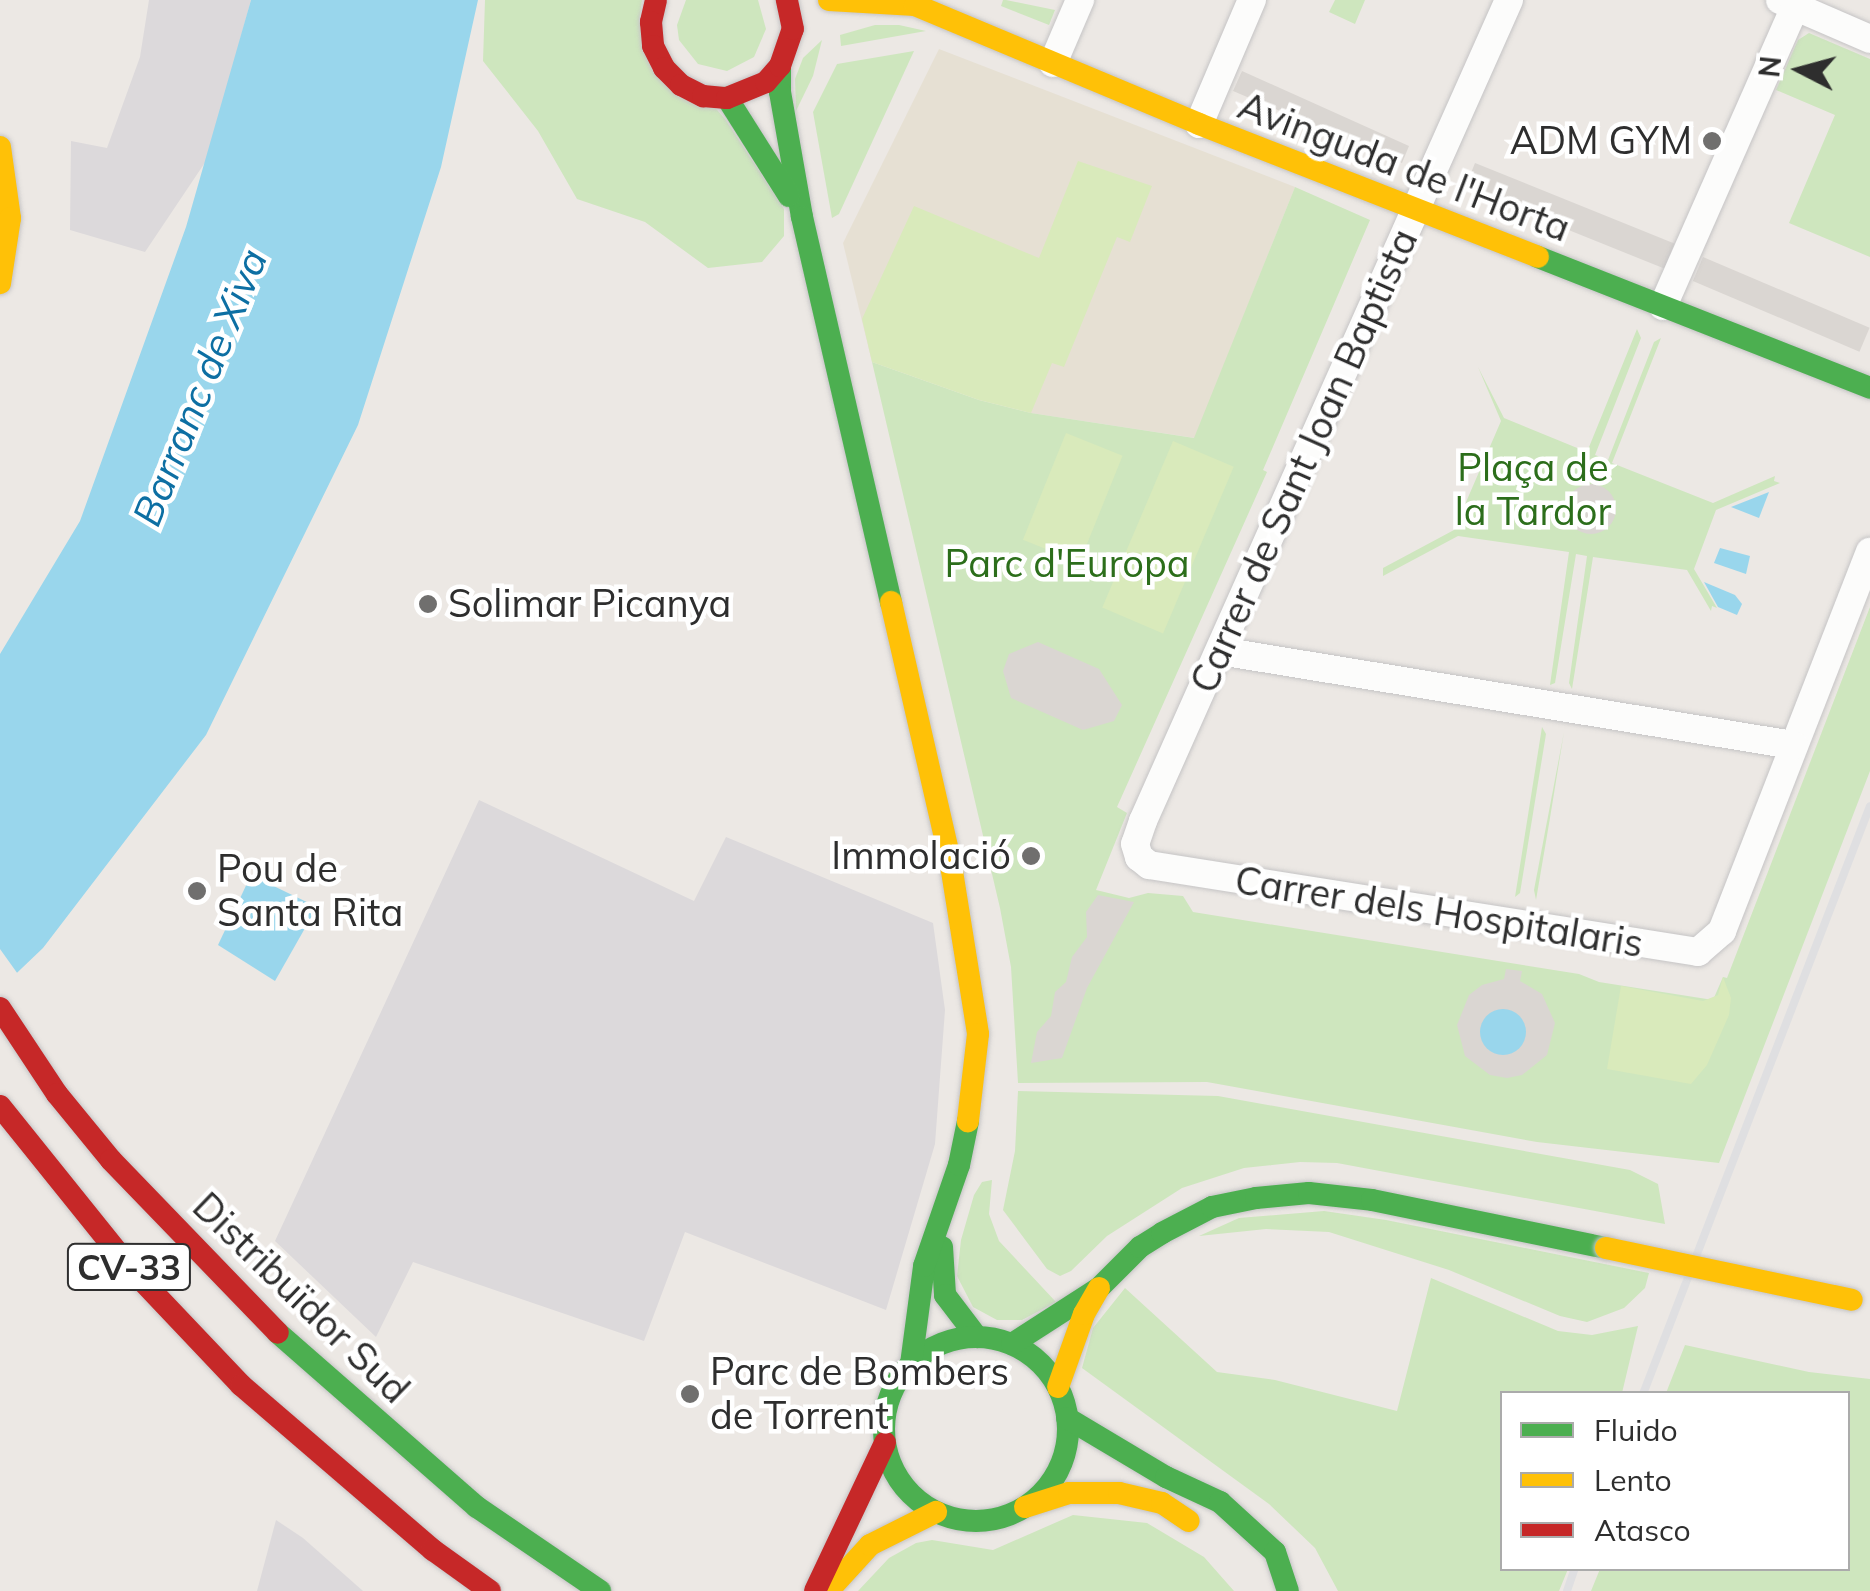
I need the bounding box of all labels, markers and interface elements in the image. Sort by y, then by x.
north arrow [1750,20,1850,120]
text: N [1751,54,1788,79]
street label: Avinguda de l'Horta [1232,83,1576,251]
place label: ADM GYM [1510,118,1692,164]
marker: ADM GYM [1701,130,1723,152]
street label: Carrer de Sant Joan Baptista [1181,222,1427,700]
water label: Barranc de Xiva [122,242,276,532]
park label: Plaça de la Tardor [1455,445,1611,534]
park label: Parc d'Europa [944,541,1190,587]
place label: Solimar Picanya [448,581,731,627]
marker: Solimar Picanya [417,593,439,615]
place label: Immolació [831,833,1011,879]
marker: Immolació [1020,845,1042,867]
place label: Pou de Santa Rita [217,846,403,936]
street label: Carrer dels Hospitalaris [1232,857,1646,967]
marker: Pou de Santa Rita [186,880,208,902]
street label: Distribuïdor Sud [184,1183,418,1413]
road number: CV-33 [66,1237,192,1297]
place label: Parc de Bombers de Torrent [710,1349,1009,1438]
marker: Parc de Bombers de Torrent [679,1383,701,1405]
legend [1500,1391,1850,1571]
text: Fluido [1594,1411,1678,1449]
text: Lento [1594,1461,1672,1499]
text: Atasco [1594,1511,1691,1549]

